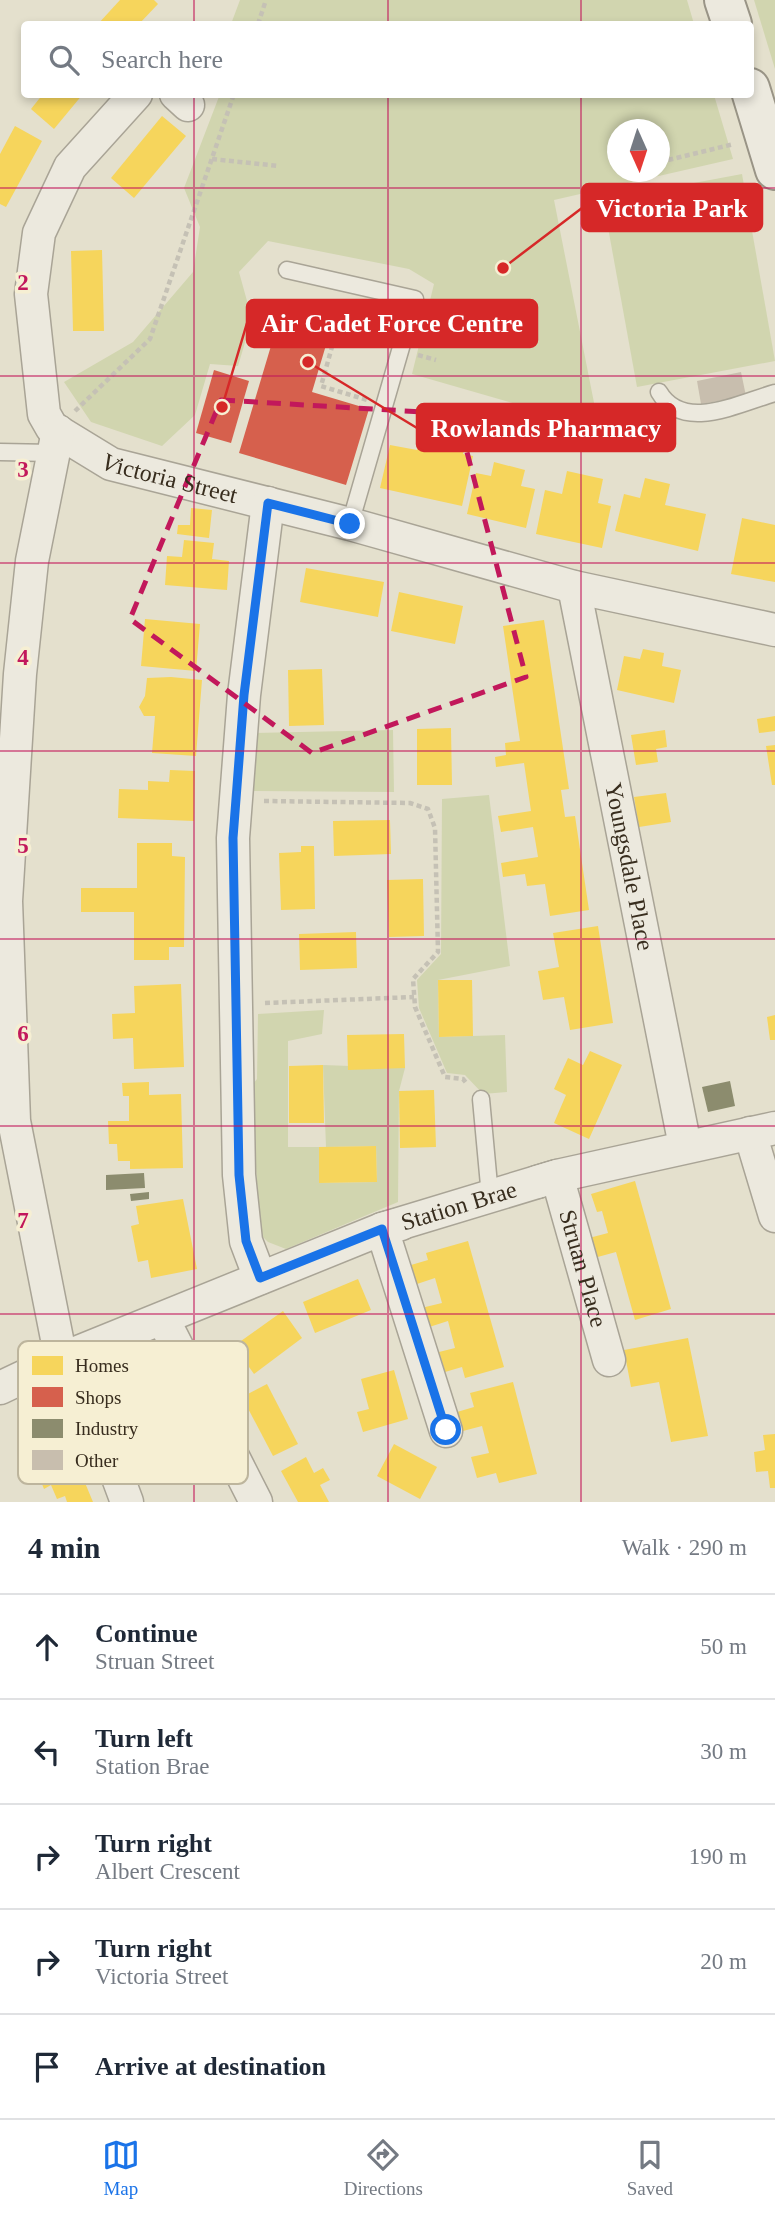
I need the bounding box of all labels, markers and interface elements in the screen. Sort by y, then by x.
search box [21,21,754,98]
icon: search [45,41,83,79]
text: Search here [101,45,223,74]
north arrow [607,119,670,182]
callout: Victoria Park [582,184,762,231]
text: Victoria Park [596,194,748,223]
text: 2 [17,270,29,295]
callout: Air Cadet Force Centre [247,300,537,347]
text: Air Cadet Force Centre [261,309,523,338]
callout: Rowlands Pharmacy [417,404,675,451]
text: Rowlands Pharmacy [431,414,661,443]
street label: Victoria Street [96,448,240,508]
text: 3 [17,457,29,482]
route end [334,508,365,539]
text: 4 [17,645,29,670]
street label: Youngsdale Place [600,781,659,953]
text: 5 [17,833,29,858]
text: 6 [17,1021,29,1046]
street label: Station Brae [398,1176,520,1236]
street label: Struan Place [554,1207,612,1330]
text: 7 [17,1208,29,1233]
legend [18,1341,248,1484]
text: Homes [75,1355,129,1376]
text: Shops [75,1387,121,1408]
route start [430,1414,461,1445]
text: Industry [75,1418,139,1439]
text: Other [75,1450,119,1471]
text: 4 min [28,1531,101,1564]
text: Walk · 290 m [622,1535,747,1560]
text: Continue [95,1619,198,1648]
icon: ahead [28,1628,66,1666]
text: 50 m [700,1634,747,1659]
text: Struan Street [95,1649,214,1674]
text: Turn left [95,1724,193,1753]
icon: left [28,1733,66,1771]
text: 30 m [700,1739,747,1764]
text: Station Brae [95,1754,209,1779]
text: Turn right [95,1829,212,1858]
icon: right [28,1838,66,1876]
text: 190 m [689,1844,747,1869]
text: Albert Crescent [95,1859,240,1884]
text: Turn right [95,1934,212,1963]
icon: right [28,1943,66,1981]
text: 20 m [700,1949,747,1974]
text: Victoria Street [95,1964,228,1989]
icon: arrive [28,2048,66,2086]
text: Arrive at destination [95,2052,326,2081]
tab: Map [102,2136,140,2200]
tab: Directions [344,2136,423,2200]
tab: Saved [627,2136,673,2200]

